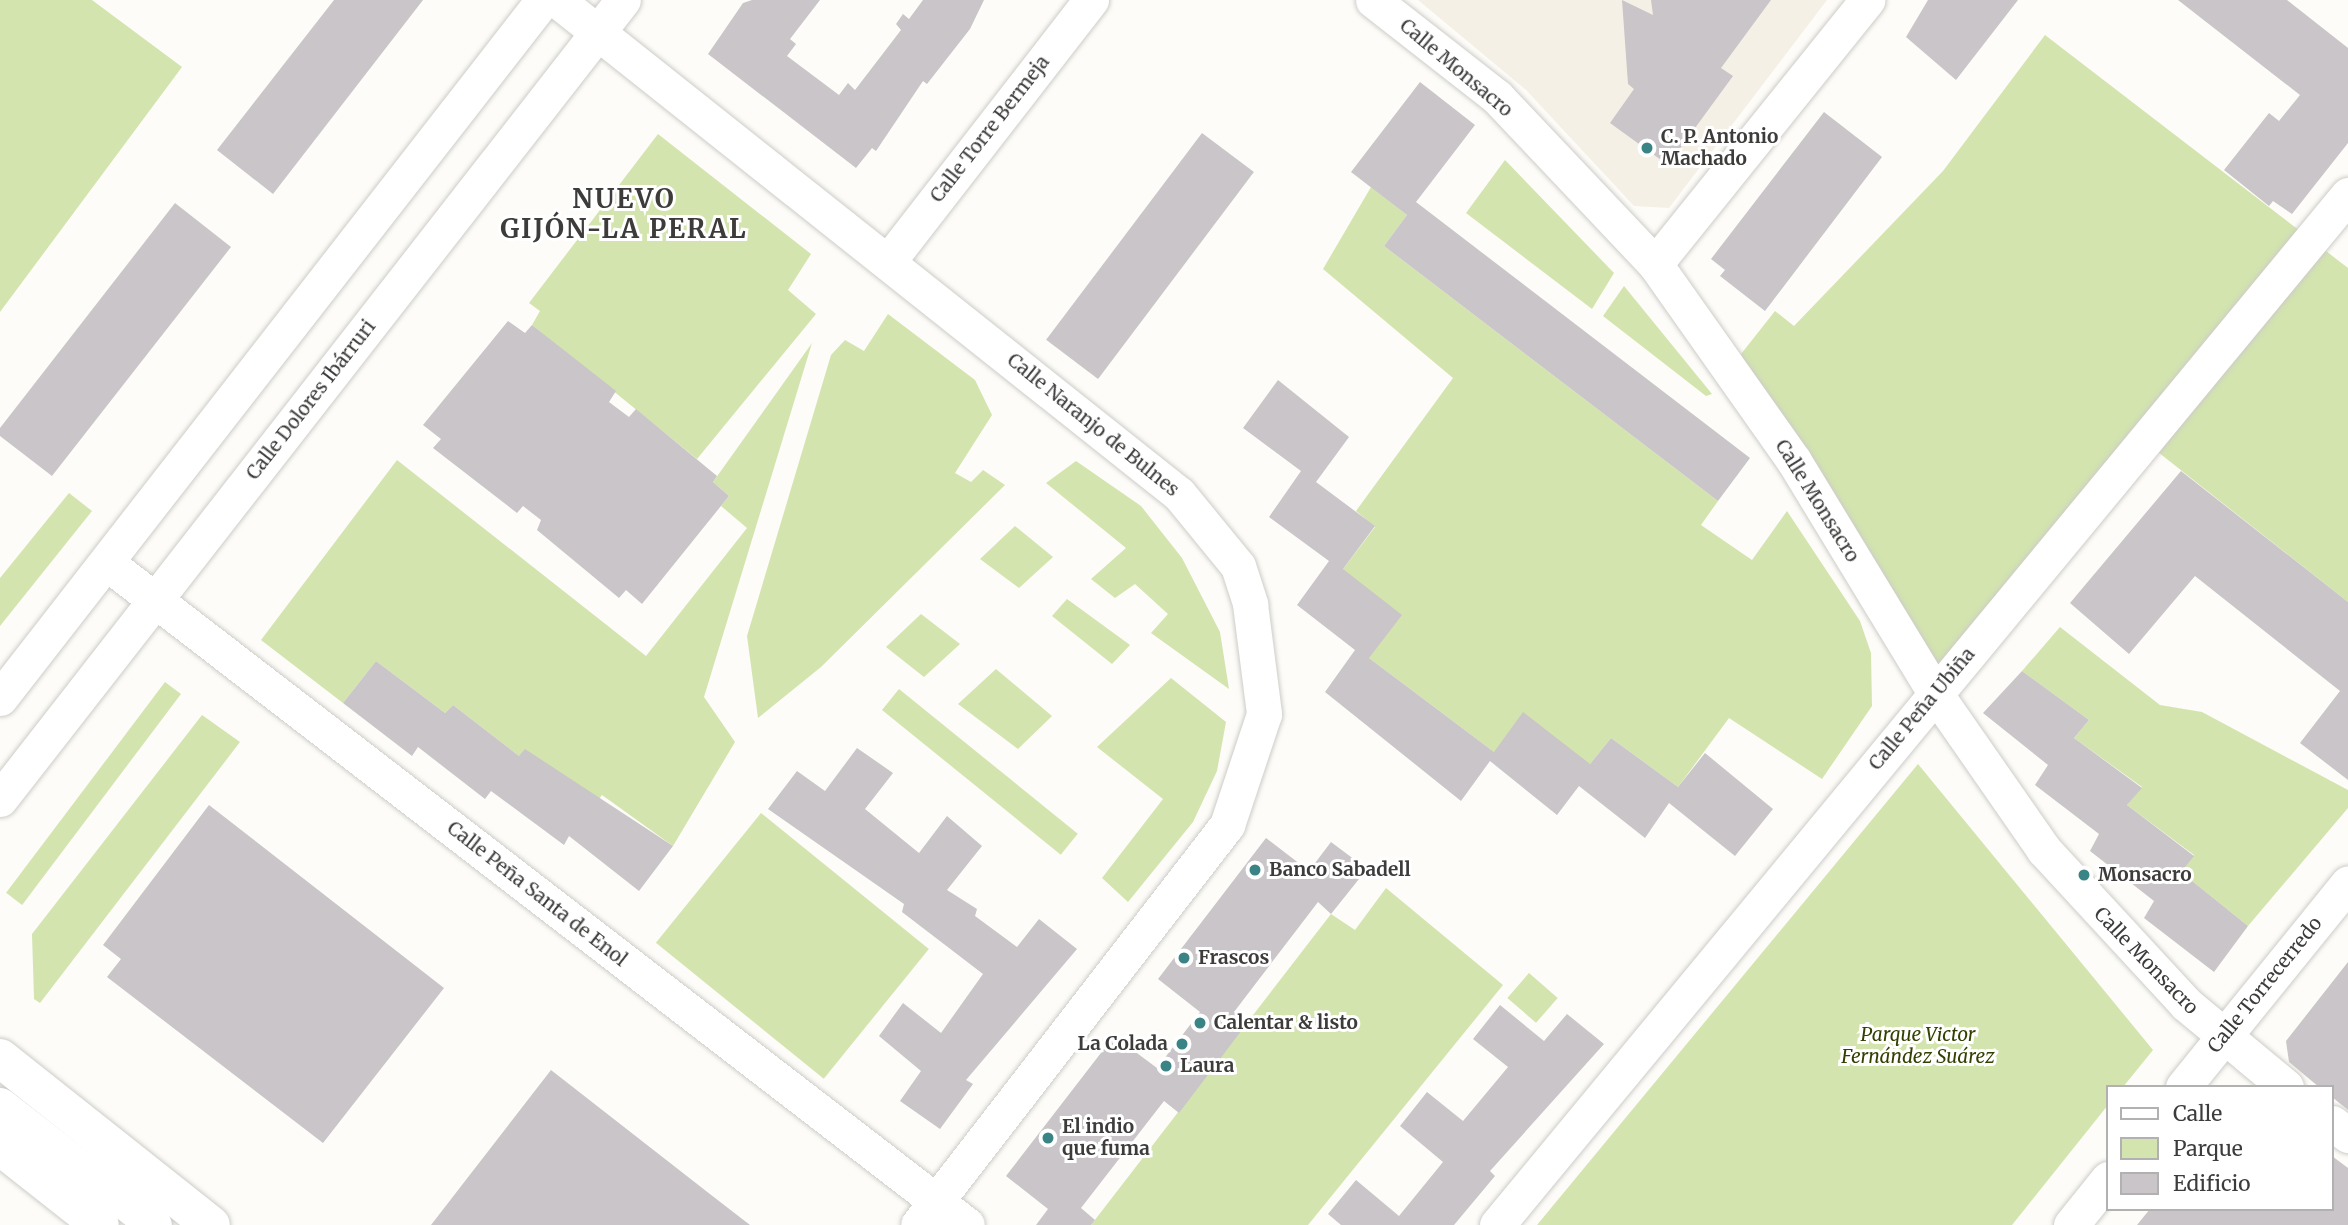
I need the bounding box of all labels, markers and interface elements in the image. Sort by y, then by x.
street label: Calle Monsacro [1395,14,1517,122]
street label: Calle Torre Bermeja [926,51,1054,207]
place label: C. P. Antonio Machado [1661,126,1778,170]
marker: C. P. Antonio Machado [1639,140,1655,156]
district label: NUEVO GIJÓN-LA PERAL [502,183,746,244]
street label: Calle Dolores Ibárruri [242,316,380,484]
street label: Calle Naranjo de Bulnes [1003,349,1183,501]
street label: Calle Monsacro [1770,436,1864,566]
street label: Calle Peña Ubiña [1864,643,1980,775]
street label: Calle Peña Santa de Enol [443,817,631,971]
place label: Banco Sabadell [1269,859,1411,881]
marker: Banco Sabadell [1247,862,1263,878]
place label: Monsacro [2098,864,2192,886]
marker: Monsacro [2076,867,2092,883]
street label: Calle Monsacro [2089,903,2203,1019]
street label: Calle Torrecerredo [2203,912,2327,1058]
place label: Frascos [1198,947,1269,969]
marker: Frascos [1176,950,1192,966]
place label: Calentar & listo [1214,1012,1358,1034]
marker: Calentar & listo [1192,1015,1208,1031]
park label: Parque Victor Fernández Suárez [1841,1024,1995,1068]
place label: La Colada [1078,1033,1168,1055]
marker: La Colada [1174,1036,1190,1052]
place label: Laura [1180,1055,1234,1077]
marker: Laura [1158,1058,1174,1074]
legend [2106,1085,2334,1211]
text: Calle [2173,1100,2222,1127]
place label: El indio que fuma [1062,1116,1150,1160]
marker: El indio que fuma [1040,1130,1056,1146]
text: Parque [2173,1135,2243,1162]
text: Edificio [2173,1170,2250,1197]

